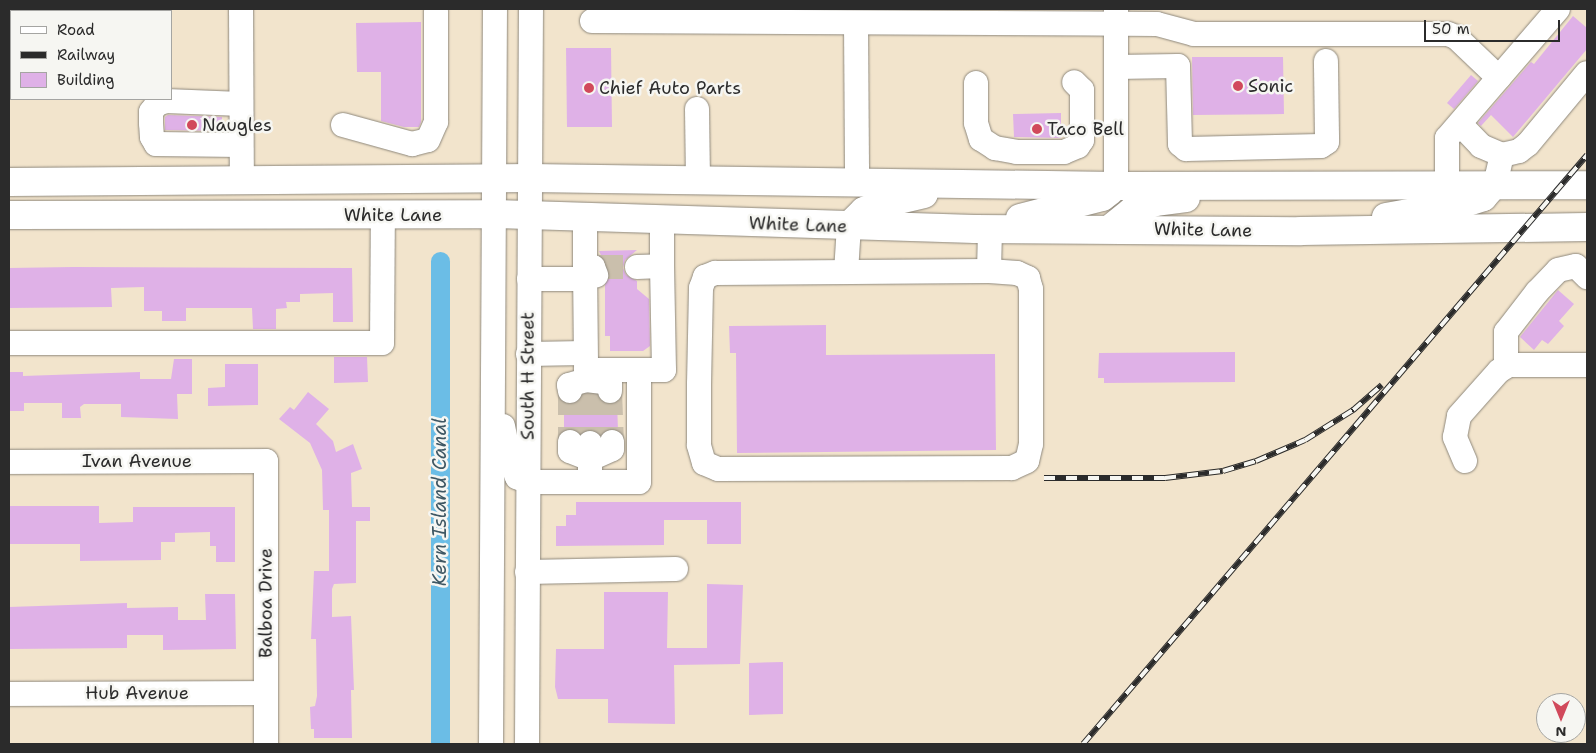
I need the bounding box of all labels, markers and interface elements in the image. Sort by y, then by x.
legend [10,10,172,100]
scale bar [1426,10,1562,42]
text: 50 m [1432,19,1470,39]
text: Road [57,20,95,40]
text: Railway [57,45,115,65]
text: Building [57,70,114,90]
place label: Sonic [1248,75,1293,97]
place label: Chief Auto Parts [599,77,741,99]
marker: Sonic [1232,80,1244,92]
marker: Chief Auto Parts [583,82,595,94]
place label: Naugles [202,114,272,136]
place label: Taco Bell [1047,118,1124,140]
marker: Naugles [186,119,198,131]
marker: Taco Bell [1031,123,1043,135]
street label: White Lane [344,204,442,226]
street label: White Lane [748,212,848,238]
street label: White Lane [1154,218,1252,242]
street label: South H Street [517,312,539,440]
water label: Kern Island Canal [429,418,451,586]
street label: Ivan Avenue [82,450,192,472]
street label: Balboa Drive [255,548,277,658]
street label: Hub Avenue [85,682,189,704]
north arrow [1536,693,1586,743]
text: N [1555,723,1567,741]

